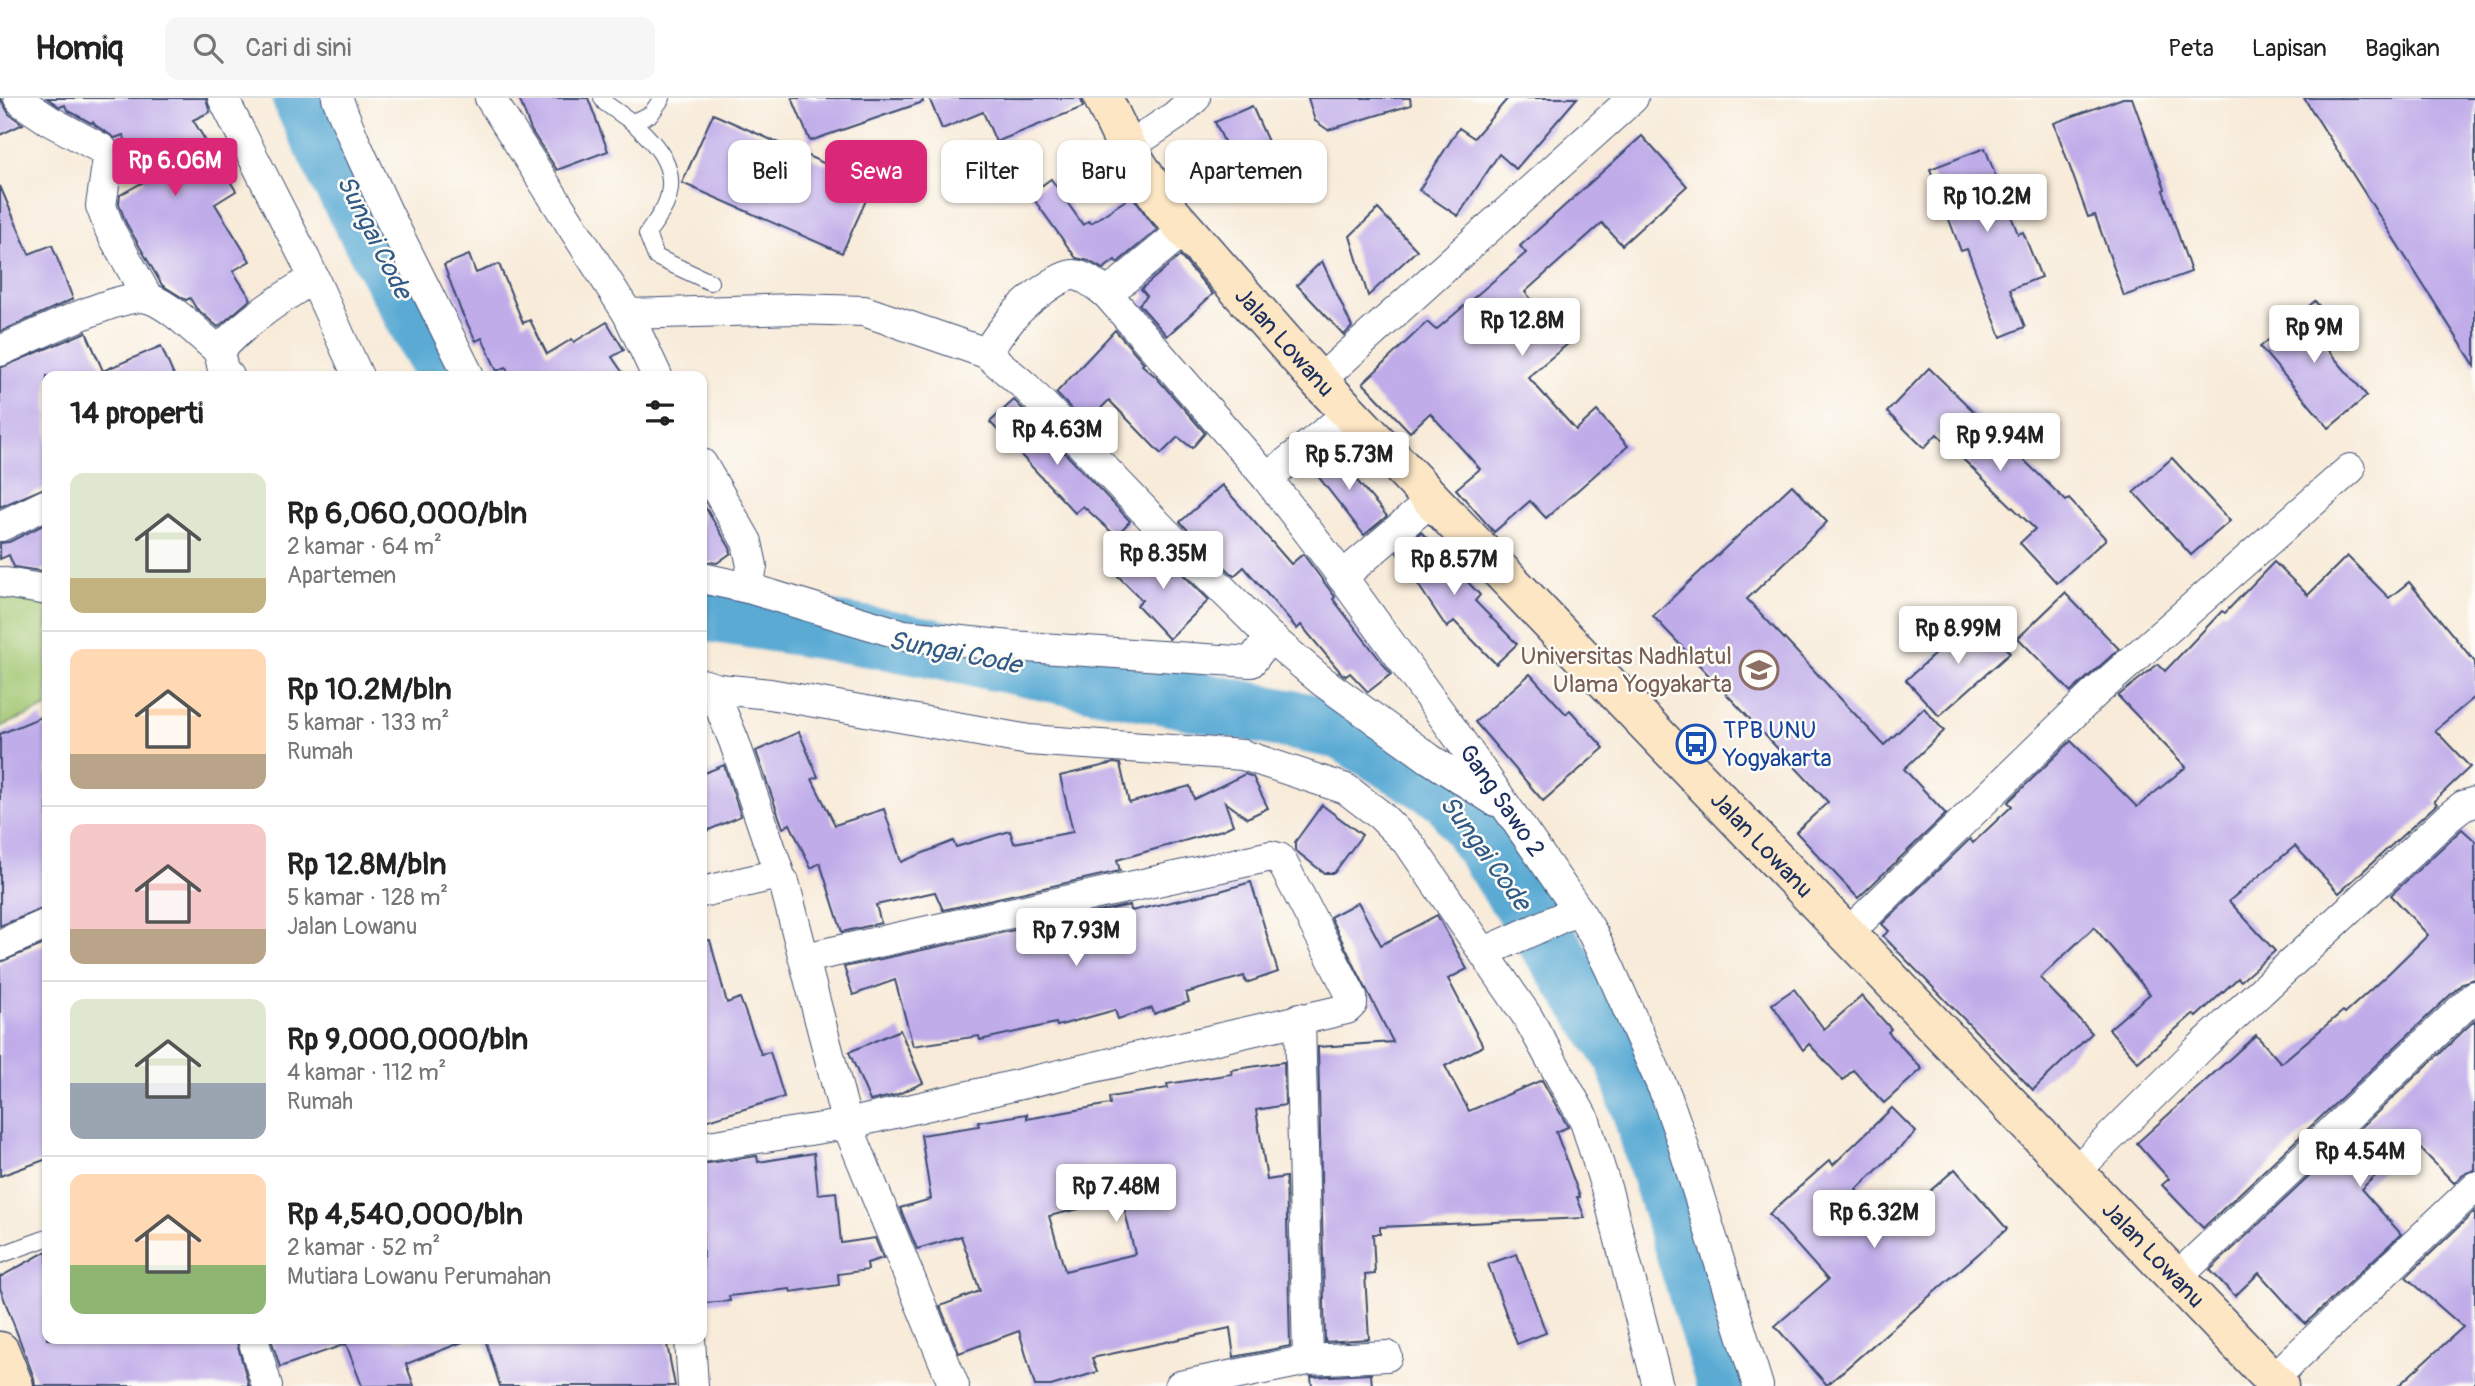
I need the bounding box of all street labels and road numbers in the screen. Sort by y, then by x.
street label: Jalan Lowanu [1229,281,1341,403]
street label: Gang Sawo 2 [1453,739,1551,862]
street label: Jalan Lowanu [1704,785,1819,904]
street label: Jalan Lowanu [2096,1195,2211,1314]

